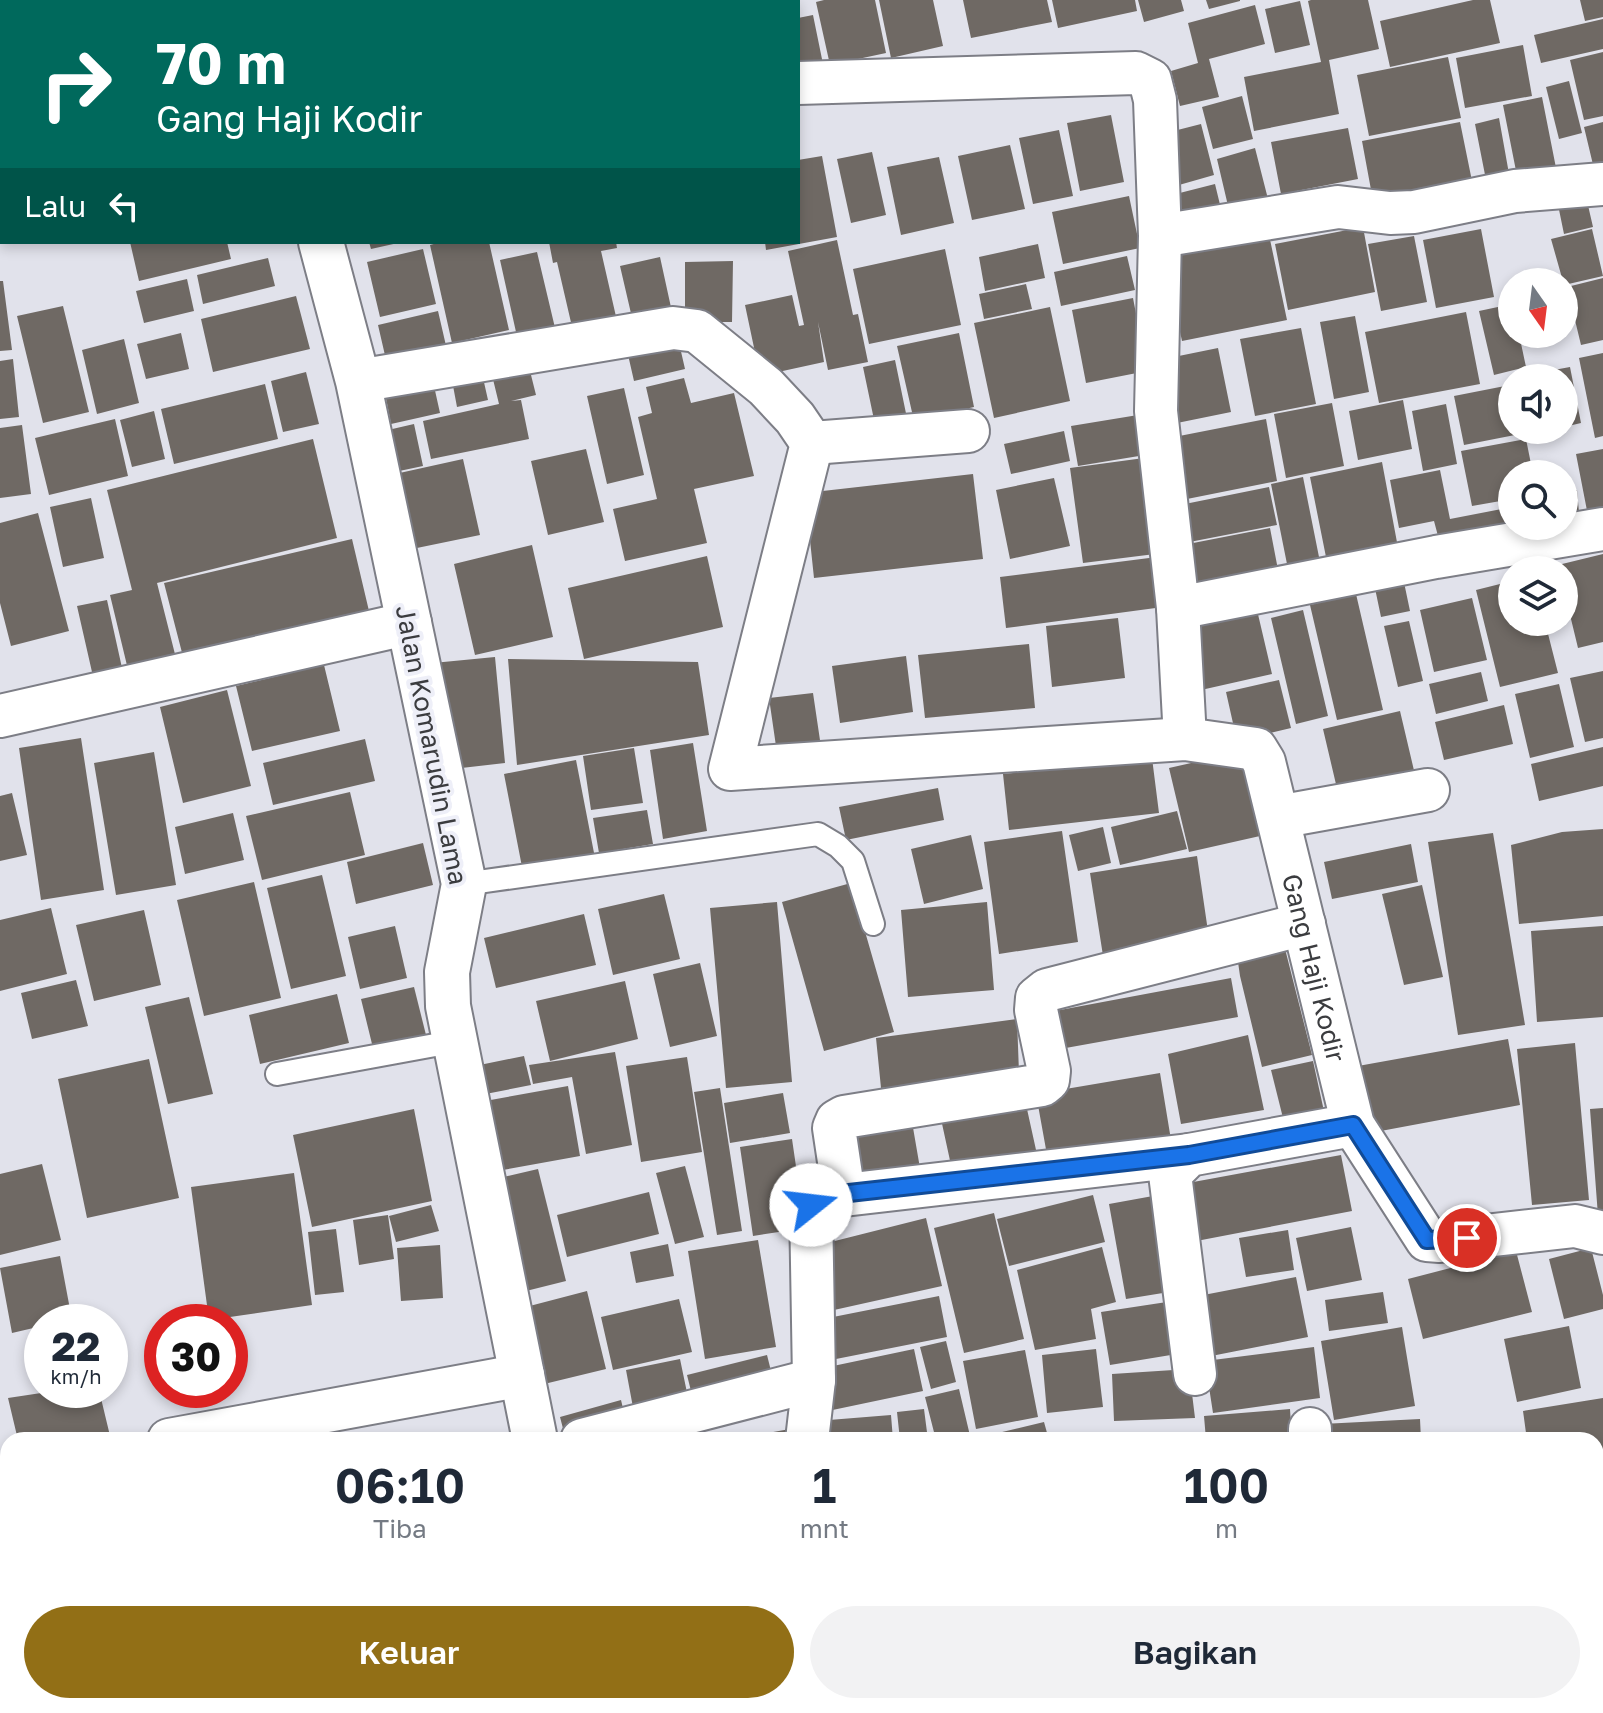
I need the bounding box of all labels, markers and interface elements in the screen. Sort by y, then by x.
text: 70 m [156,29,286,96]
icon: right [24,32,128,136]
text: Gang Haji Kodir [156,97,423,140]
icon: left [102,184,146,228]
text: Lalu [24,188,86,224]
north arrow [1498,268,1578,348]
map controls [1498,268,1578,636]
button: sound [1498,364,1578,444]
button: search [1498,460,1578,540]
button: layers [1498,556,1578,636]
street label: Jalan Komarudin Lama [390,603,474,887]
street label: Gang Haji Kodir [1276,870,1352,1065]
position arrow [769,1163,853,1247]
pin [1433,1204,1501,1272]
icon: arrive [1445,1216,1489,1260]
speed limit sign: 30 [144,1304,248,1408]
text: 22 [52,1322,100,1370]
text: km/h [51,1364,101,1388]
text: 06:10 [335,1456,465,1514]
text: 1 [812,1456,837,1514]
text: 100 [1184,1456,1269,1514]
text: Tiba [373,1513,427,1544]
text: mnt [800,1513,849,1544]
text: m [1215,1513,1238,1544]
button: Keluar [24,1606,794,1698]
button: Bagikan [810,1606,1580,1698]

